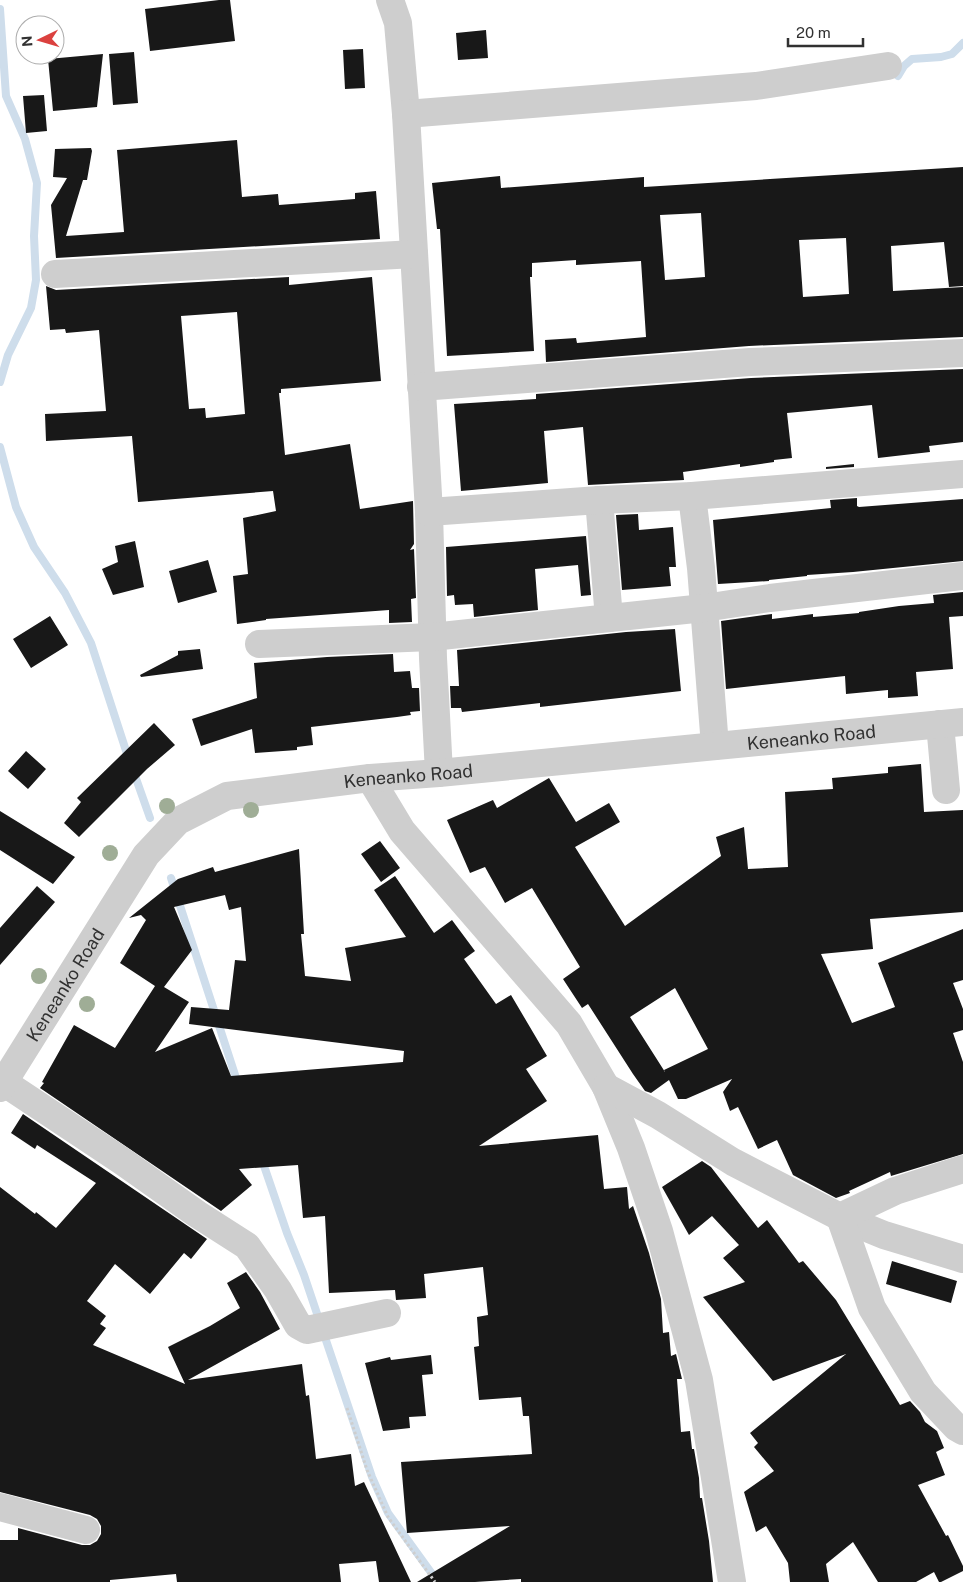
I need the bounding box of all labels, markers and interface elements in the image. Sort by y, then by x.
north arrow [15,15,65,65]
scale bar [788,15,863,47]
text: 20 m [796,24,831,41]
text: N [19,35,35,47]
street label: Keneanko Road [746,720,877,753]
street label: Keneanko Road [342,759,474,792]
street label: Keneanko Road [21,924,108,1045]

